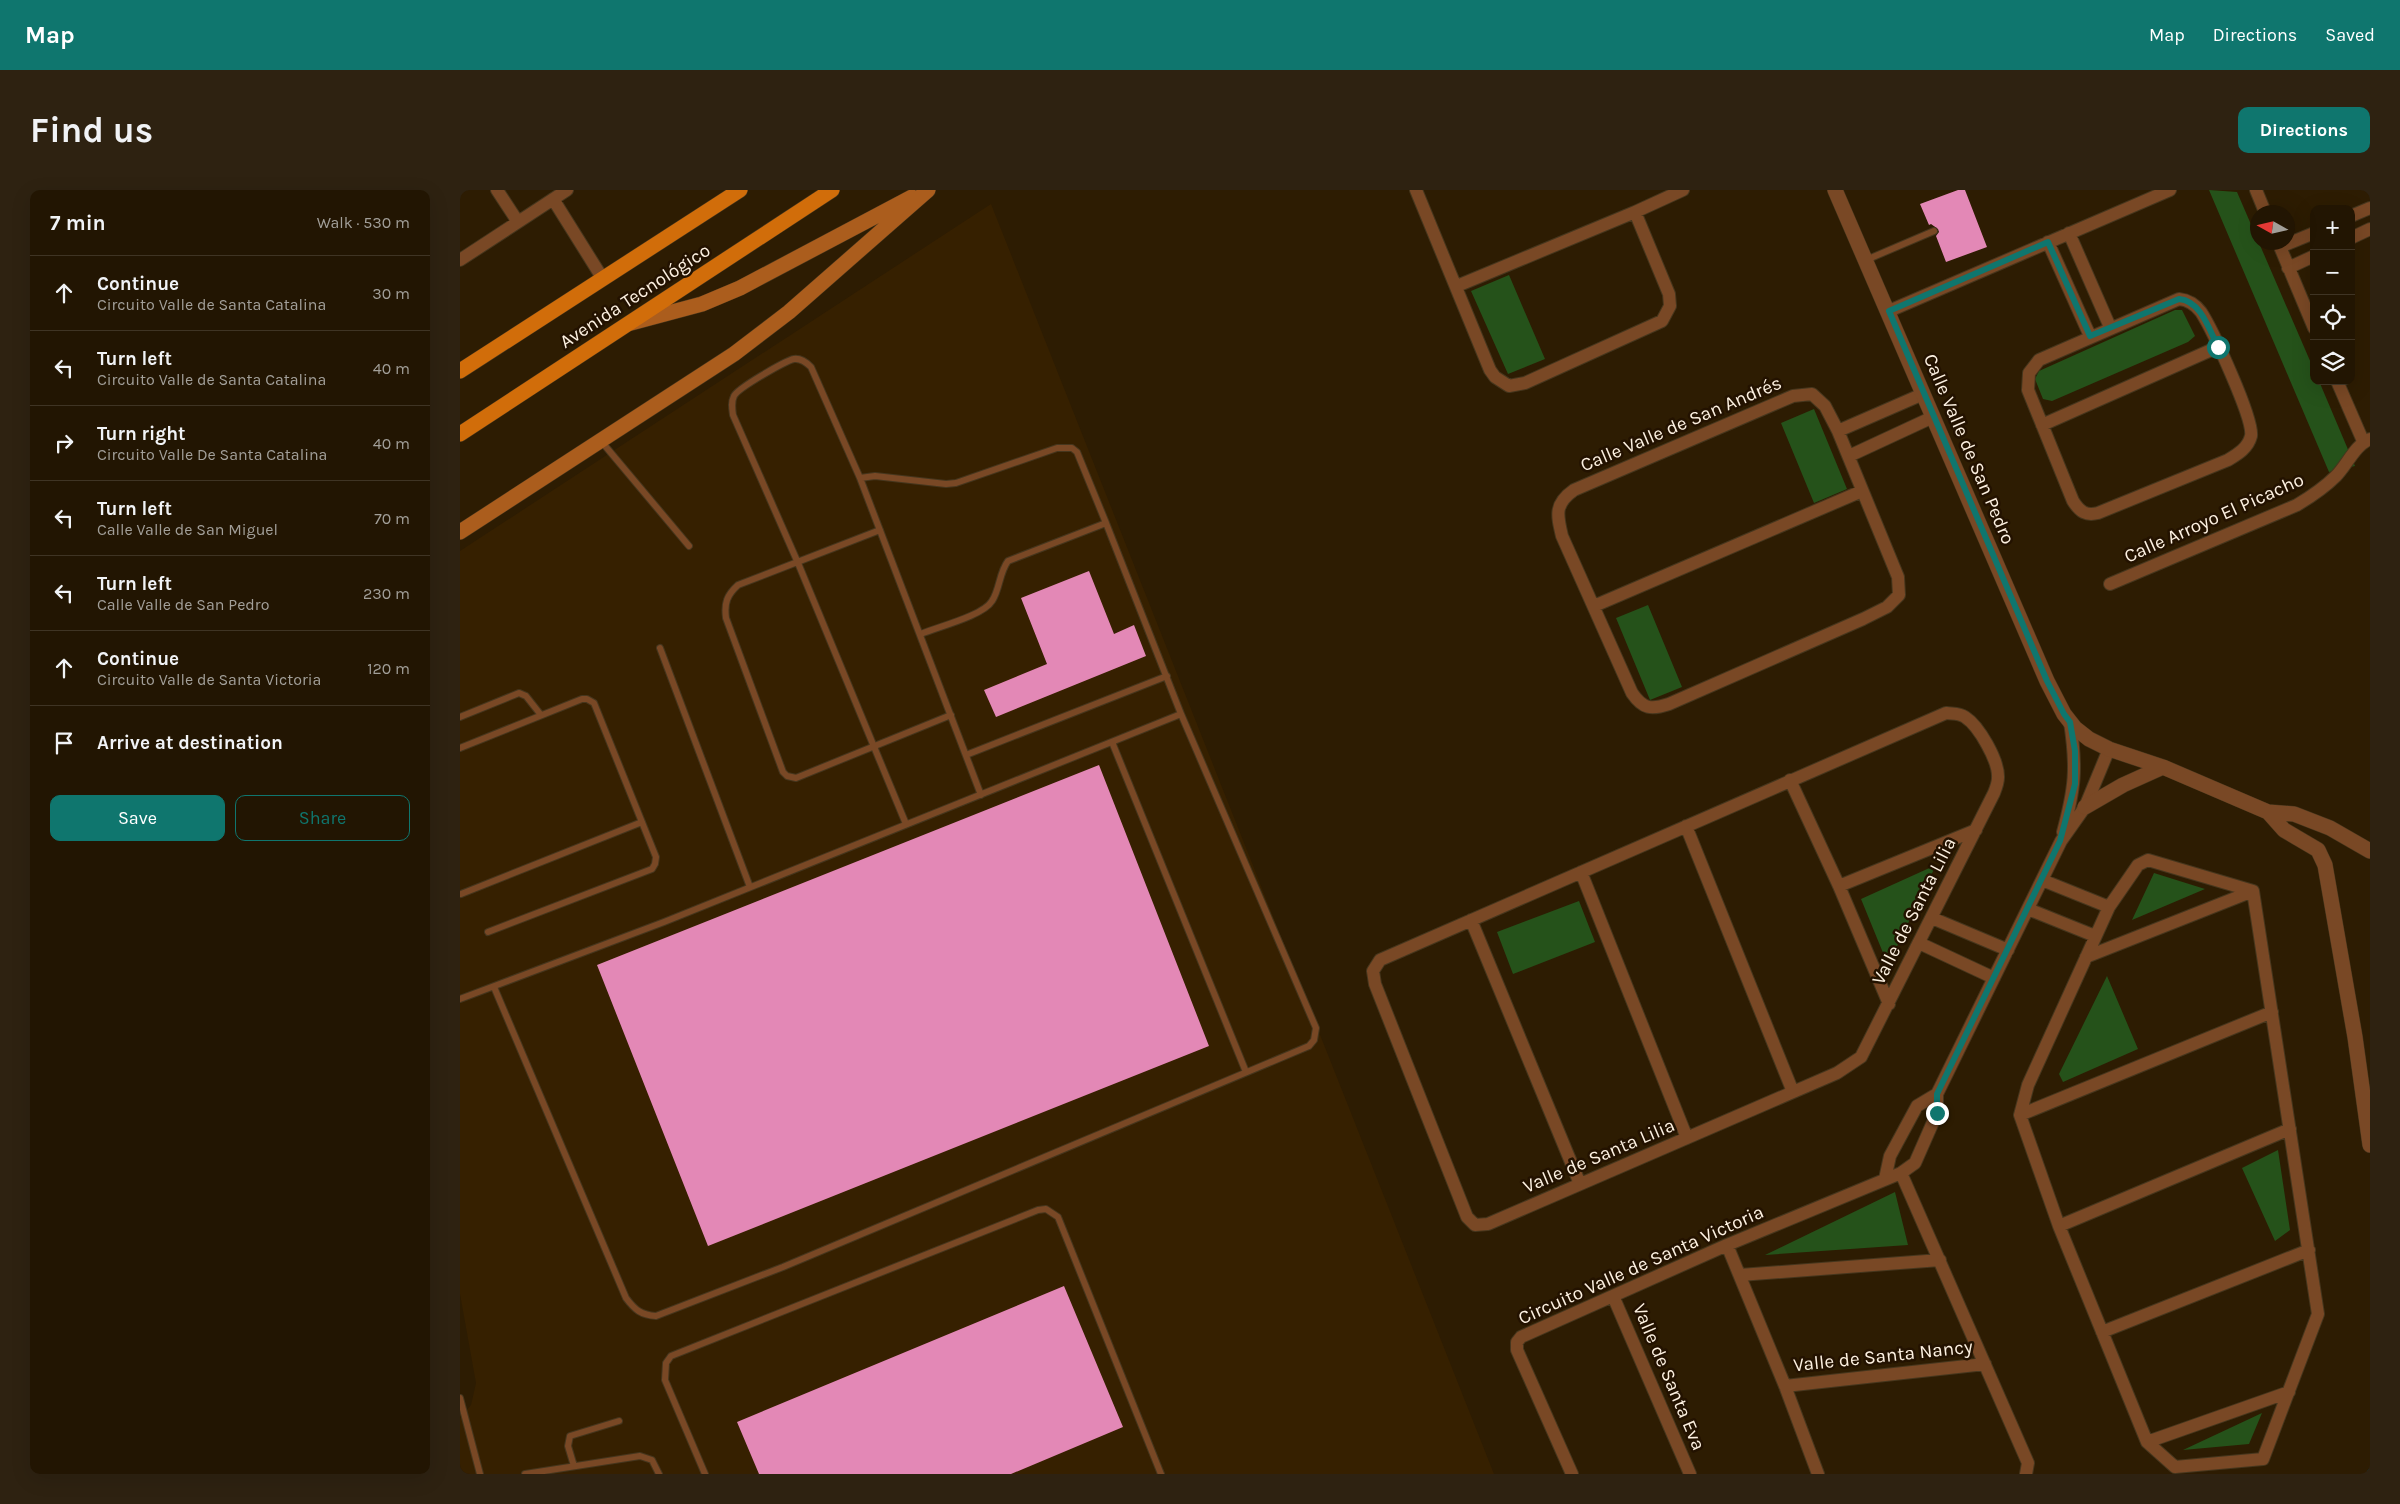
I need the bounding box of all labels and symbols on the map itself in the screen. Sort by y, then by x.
north arrow [2250,205,2295,250]
street label: Avenida Tecnológico [556,239,714,353]
route start [2207,336,2230,359]
street label: Calle Valle de San Pedro [1919,350,2019,548]
street label: Calle Valle de San Andrés [1577,372,1785,476]
street label: Calle Arroyo El Picacho [2121,468,2307,568]
street label: Valle de Santa Lilia [1867,834,1961,988]
route end [1926,1102,1949,1125]
street label: Valle de Santa Lilia [1520,1114,1678,1198]
street label: Circuito Valle de Santa Victoria [1515,1201,1767,1329]
street label: Valle de Santa Eva [1628,1300,1710,1454]
street label: Valle de Santa Nancy [1792,1336,1974,1376]

